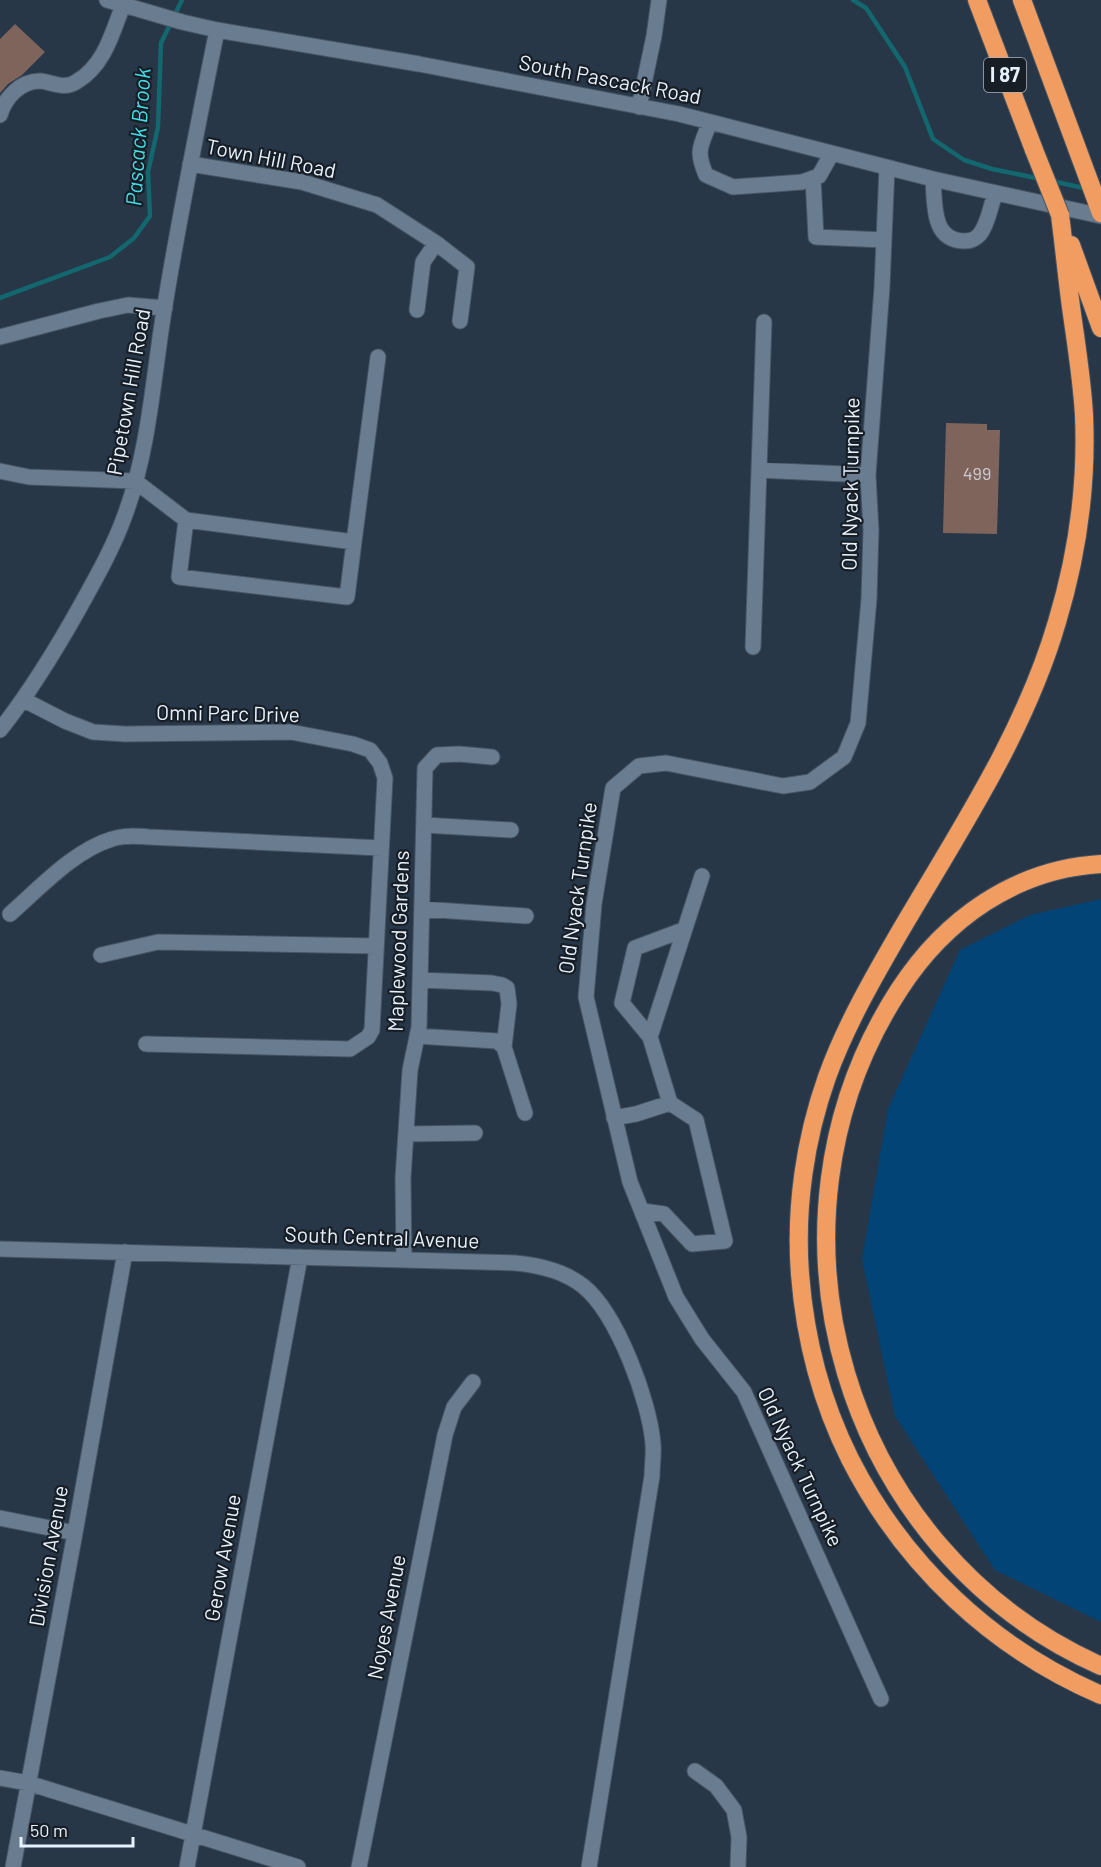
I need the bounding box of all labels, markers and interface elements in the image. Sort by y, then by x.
street label: South Pascack Road [517,49,704,108]
road number: I 87 [984,58,1026,92]
water label: Pascack Brook [119,67,155,207]
street label: Town Hill Road [204,133,338,182]
street label: Pipetown Hill Road [101,307,154,477]
street label: Old Nyack Turnpike [835,397,864,571]
house number: 499 [963,462,991,484]
street label: Omni Parc Drive [156,699,300,726]
street label: Old Nyack Turnpike [552,800,601,975]
street label: Maplewood Gardens [382,850,413,1032]
street label: South Central Avenue [284,1221,480,1252]
street label: Old Nyack Turnpike [753,1383,849,1550]
street label: Division Avenue [23,1483,72,1628]
street label: Gerow Avenue [198,1492,245,1623]
street label: Noyes Avenue [361,1552,410,1681]
scale bar [21,1810,134,1848]
text: 50 m [30,1819,68,1841]

